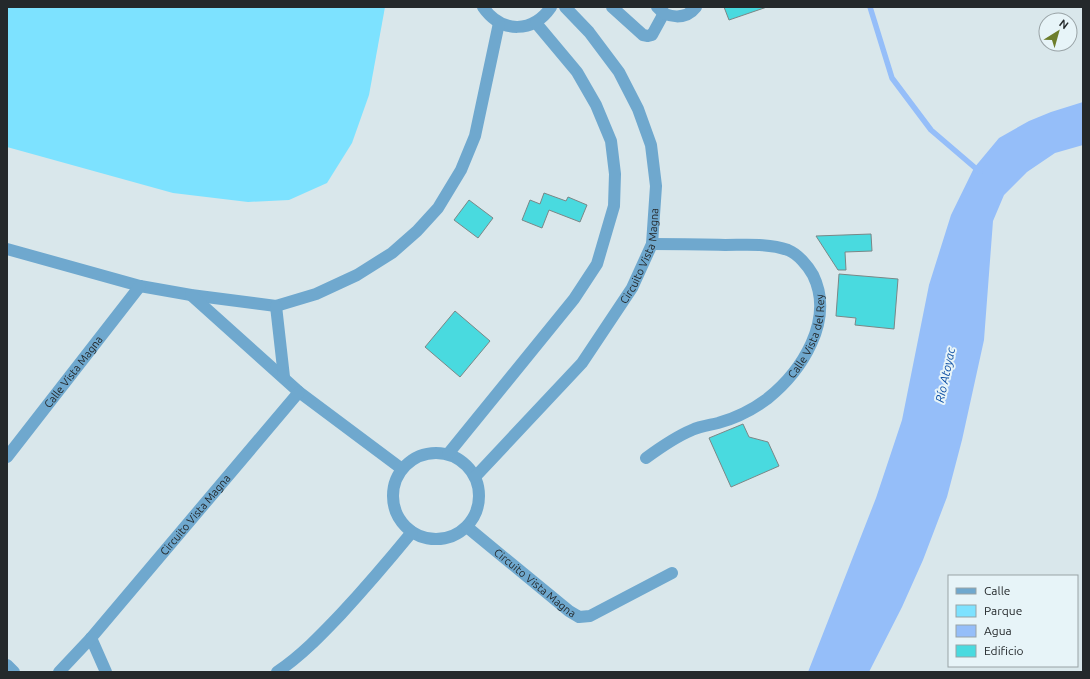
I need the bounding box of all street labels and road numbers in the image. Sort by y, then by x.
street label: Circuito Vista Magna [617,208,660,306]
street label: Calle Vista del Rey [785,293,826,380]
street label: Calle Vista Magna [42,333,105,410]
street label: Circuito Vista Magna [158,472,233,558]
street label: Circuito Vista Magna [492,546,578,620]

